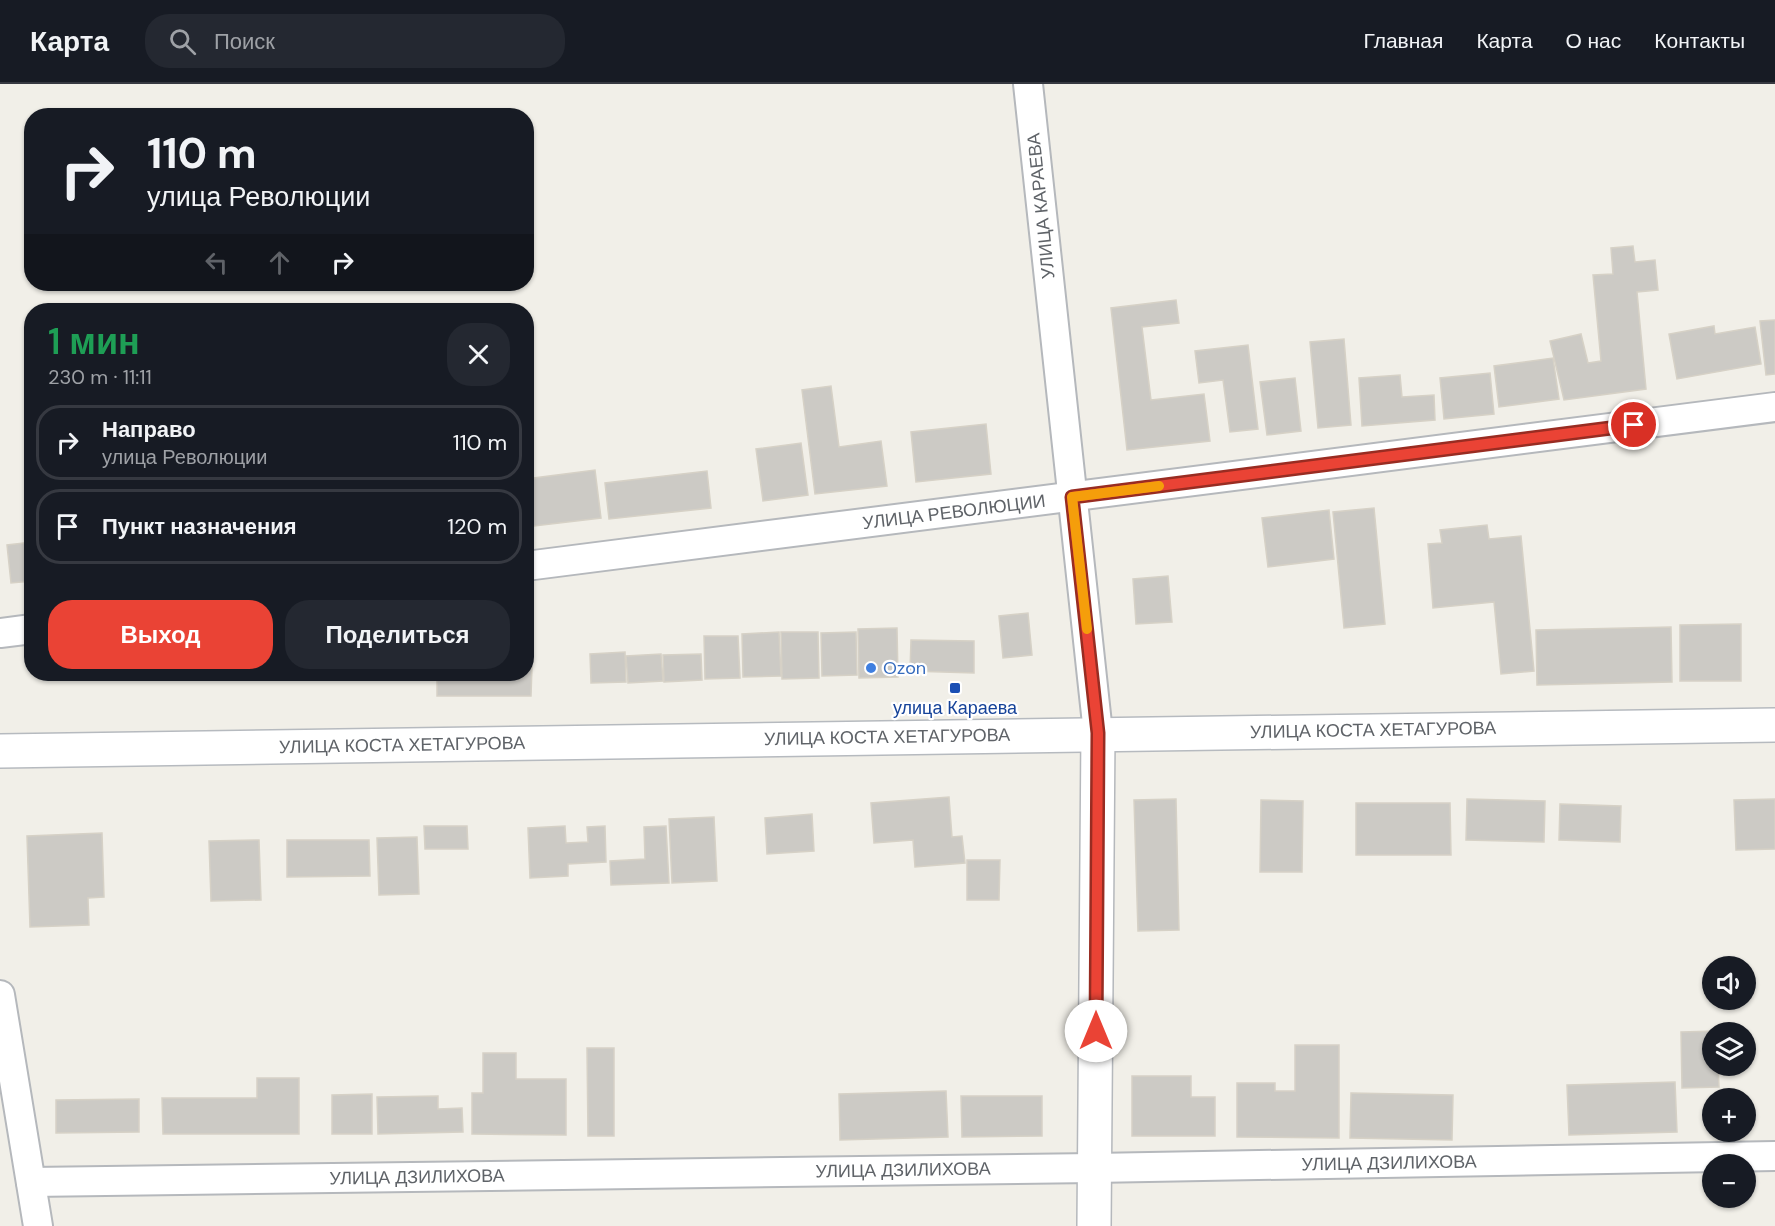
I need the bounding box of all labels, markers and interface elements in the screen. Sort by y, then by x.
search box [145,14,565,68]
text: Карта [30,23,109,60]
icon: search [166,25,199,58]
text: Поиск [214,27,275,56]
text: Главная [1363,27,1443,55]
text: Карта [1476,27,1533,55]
text: О нас [1566,27,1621,55]
text: Контакты [1654,27,1745,55]
text: 110 m [147,126,257,181]
icon: right [48,132,126,210]
street label: УЛИЦА КАРАЕВА [1021,132,1061,280]
text: улица Революции [147,179,370,214]
icon: left [200,246,233,279]
icon: ahead [263,246,296,279]
icon: right [326,246,359,279]
text: 1 мин [48,318,140,365]
button: close [447,323,510,386]
text: 230 m · 11:11 [48,364,152,390]
pin [1608,399,1659,450]
icon: arrive [1617,408,1650,441]
text: Направо [102,415,196,444]
icon: right [51,426,84,459]
text: 110 m [453,428,507,457]
text: улица Революции [102,444,267,470]
street label: УЛИЦА РЕВОЛЮЦИИ [861,489,1047,535]
icon: arrive [51,510,84,543]
text: Пункт назначения [102,512,297,541]
text: 120 m [447,512,507,541]
button: Выход [48,600,273,669]
button: Поделиться [285,600,510,669]
place label: Ozon [883,656,926,680]
marker: Ozon [864,661,878,675]
marker: улица Караева [948,681,962,695]
place label: улица Караева [893,696,1018,720]
street label: УЛИЦА КОСТА ХЕТАГУРОВА [1250,716,1496,744]
street label: УЛИЦА КОСТА ХЕТАГУРОВА [764,723,1010,751]
street label: УЛИЦА КОСТА ХЕТАГУРОВА [279,731,525,759]
map controls [1702,956,1756,1208]
button: sound [1702,956,1756,1010]
position arrow [1064,999,1128,1063]
button: layers [1702,1022,1756,1076]
button: + [1702,1088,1756,1142]
street label: УЛИЦА ДЗИЛИХОВА [1301,1149,1477,1177]
button: − [1702,1154,1756,1208]
street label: УЛИЦА ДЗИЛИХОВА [815,1156,991,1184]
street label: УЛИЦА ДЗИЛИХОВА [329,1163,505,1191]

